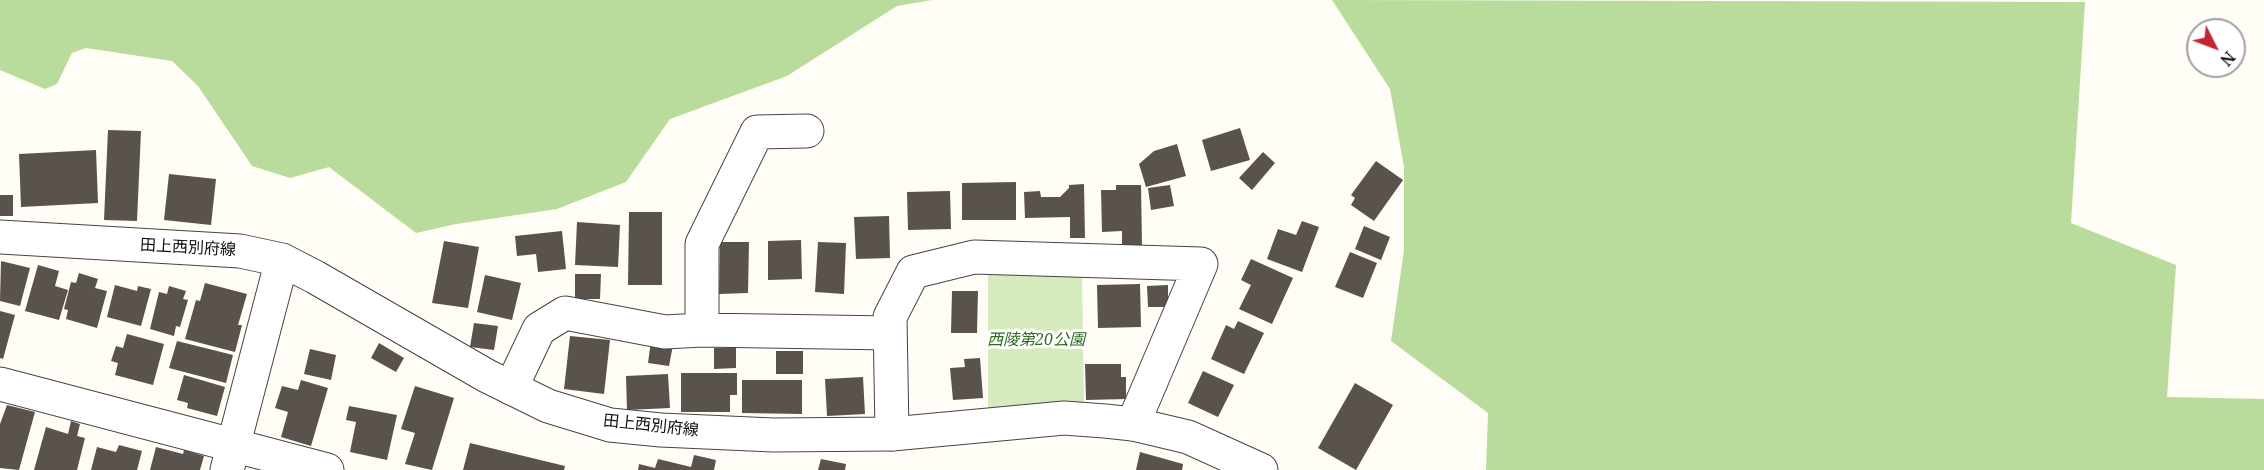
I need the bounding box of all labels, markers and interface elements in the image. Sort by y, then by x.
north arrow [2186,18,2246,78]
text: N [2216,47,2240,71]
street label: 田上西別府線 [140,236,236,260]
park label: 西陵第20公園 [987,330,1085,350]
street label: 田上西別府線 [602,411,700,441]

